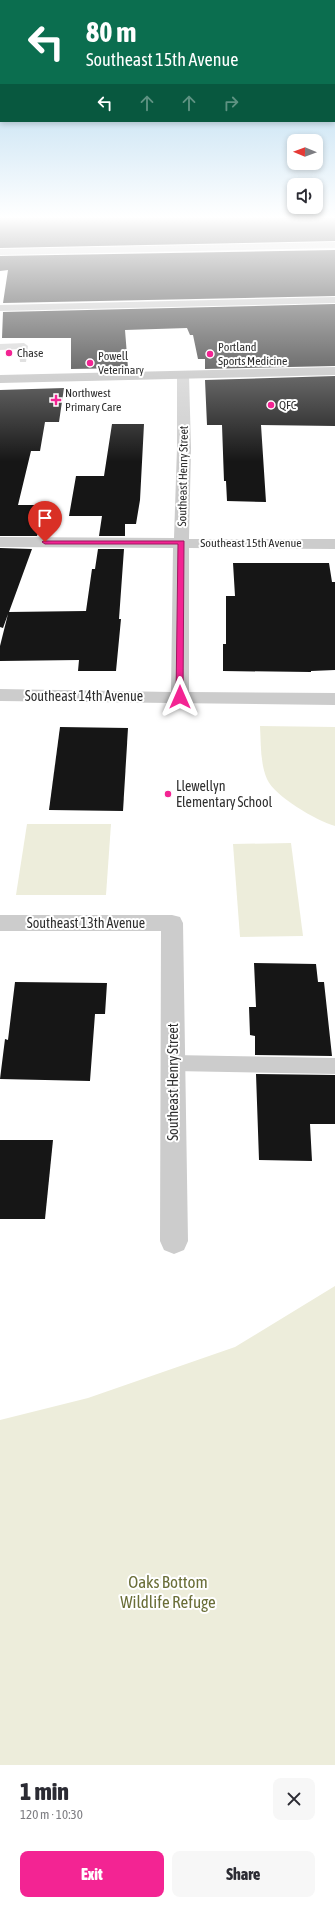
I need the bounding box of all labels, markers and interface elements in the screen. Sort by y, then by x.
icon: left [20,16,72,68]
text: 80 m [86,16,136,48]
text: Southeast 15th Avenue [86,49,238,70]
icon: left [94,92,116,114]
icon: ahead [136,92,158,114]
icon: ahead [178,92,200,114]
icon: right [220,92,242,114]
north arrow [287,134,323,170]
map controls [287,134,323,214]
button: sound [287,178,323,214]
place label: Portland Sports Medicine [218,340,287,368]
place label: Chase [17,346,43,360]
marker: Chase [4,348,14,358]
place label: Powell Veterinary [98,349,144,377]
marker: Portland Sports Medicine [205,349,215,359]
marker: Powell Veterinary [85,358,95,368]
place label: Northwest Primary Care [65,386,122,414]
marker: Northwest Primary Care [50,394,62,406]
place label: QFC [279,398,297,412]
marker: QFC [266,400,276,410]
street label: Southeast Henry Street [175,425,191,527]
pin [28,501,62,542]
icon: arrive [34,507,56,529]
street label: Southeast 15th Avenue [200,536,302,550]
position arrow [159,676,201,718]
street label: Southeast 14th Avenue [25,688,143,704]
place label: Llewellyn Elementary School [176,778,272,810]
marker: Llewellyn Elementary School [163,789,173,799]
street label: Southeast 13th Avenue [27,915,145,931]
street label: Southeast Henry Street [165,1023,181,1141]
park label: Oaks Bottom Wildlife Refuge [120,1572,216,1612]
text: 1 min [20,1778,69,1805]
button: close [273,1778,315,1820]
text: 120 m · 10:30 [20,1807,83,1822]
button: Exit [20,1851,164,1897]
button: Share [172,1851,315,1897]

